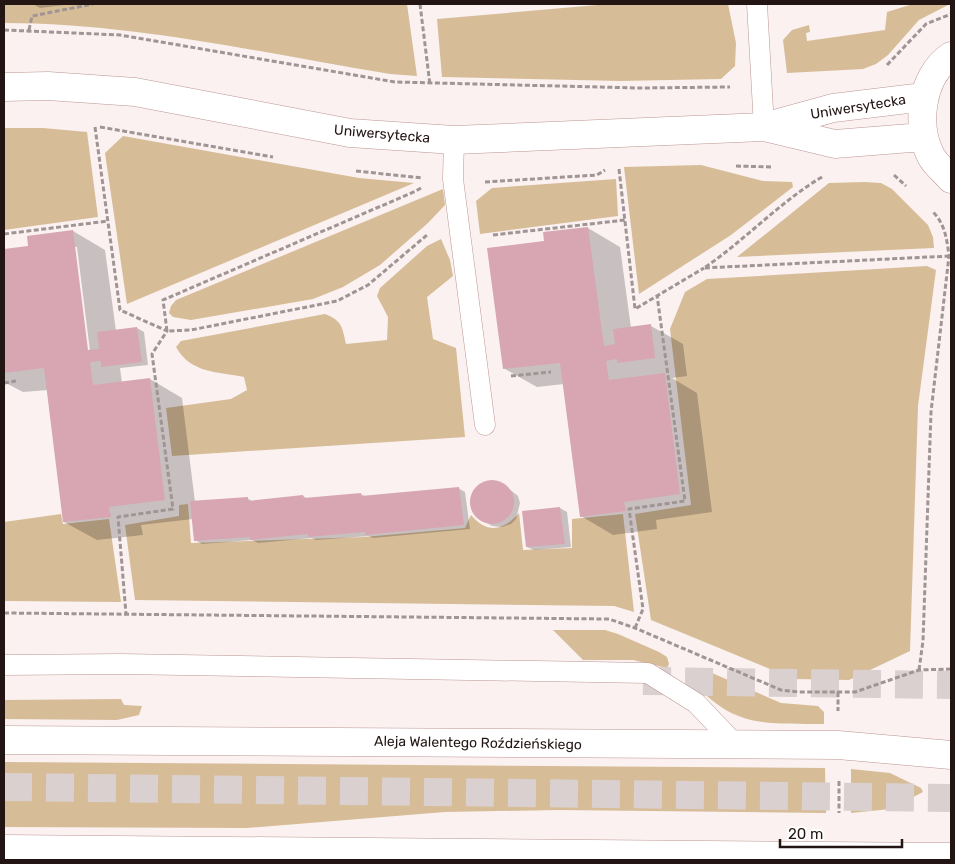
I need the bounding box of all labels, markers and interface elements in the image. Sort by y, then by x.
street label: Uniwersytecka [809,91,907,123]
street label: Uniwersytecka [333,121,431,147]
street label: Aleja Walentego Roździeńskiego [374,733,582,753]
scale bar [780,816,902,848]
text: 20 m [788,825,823,843]

